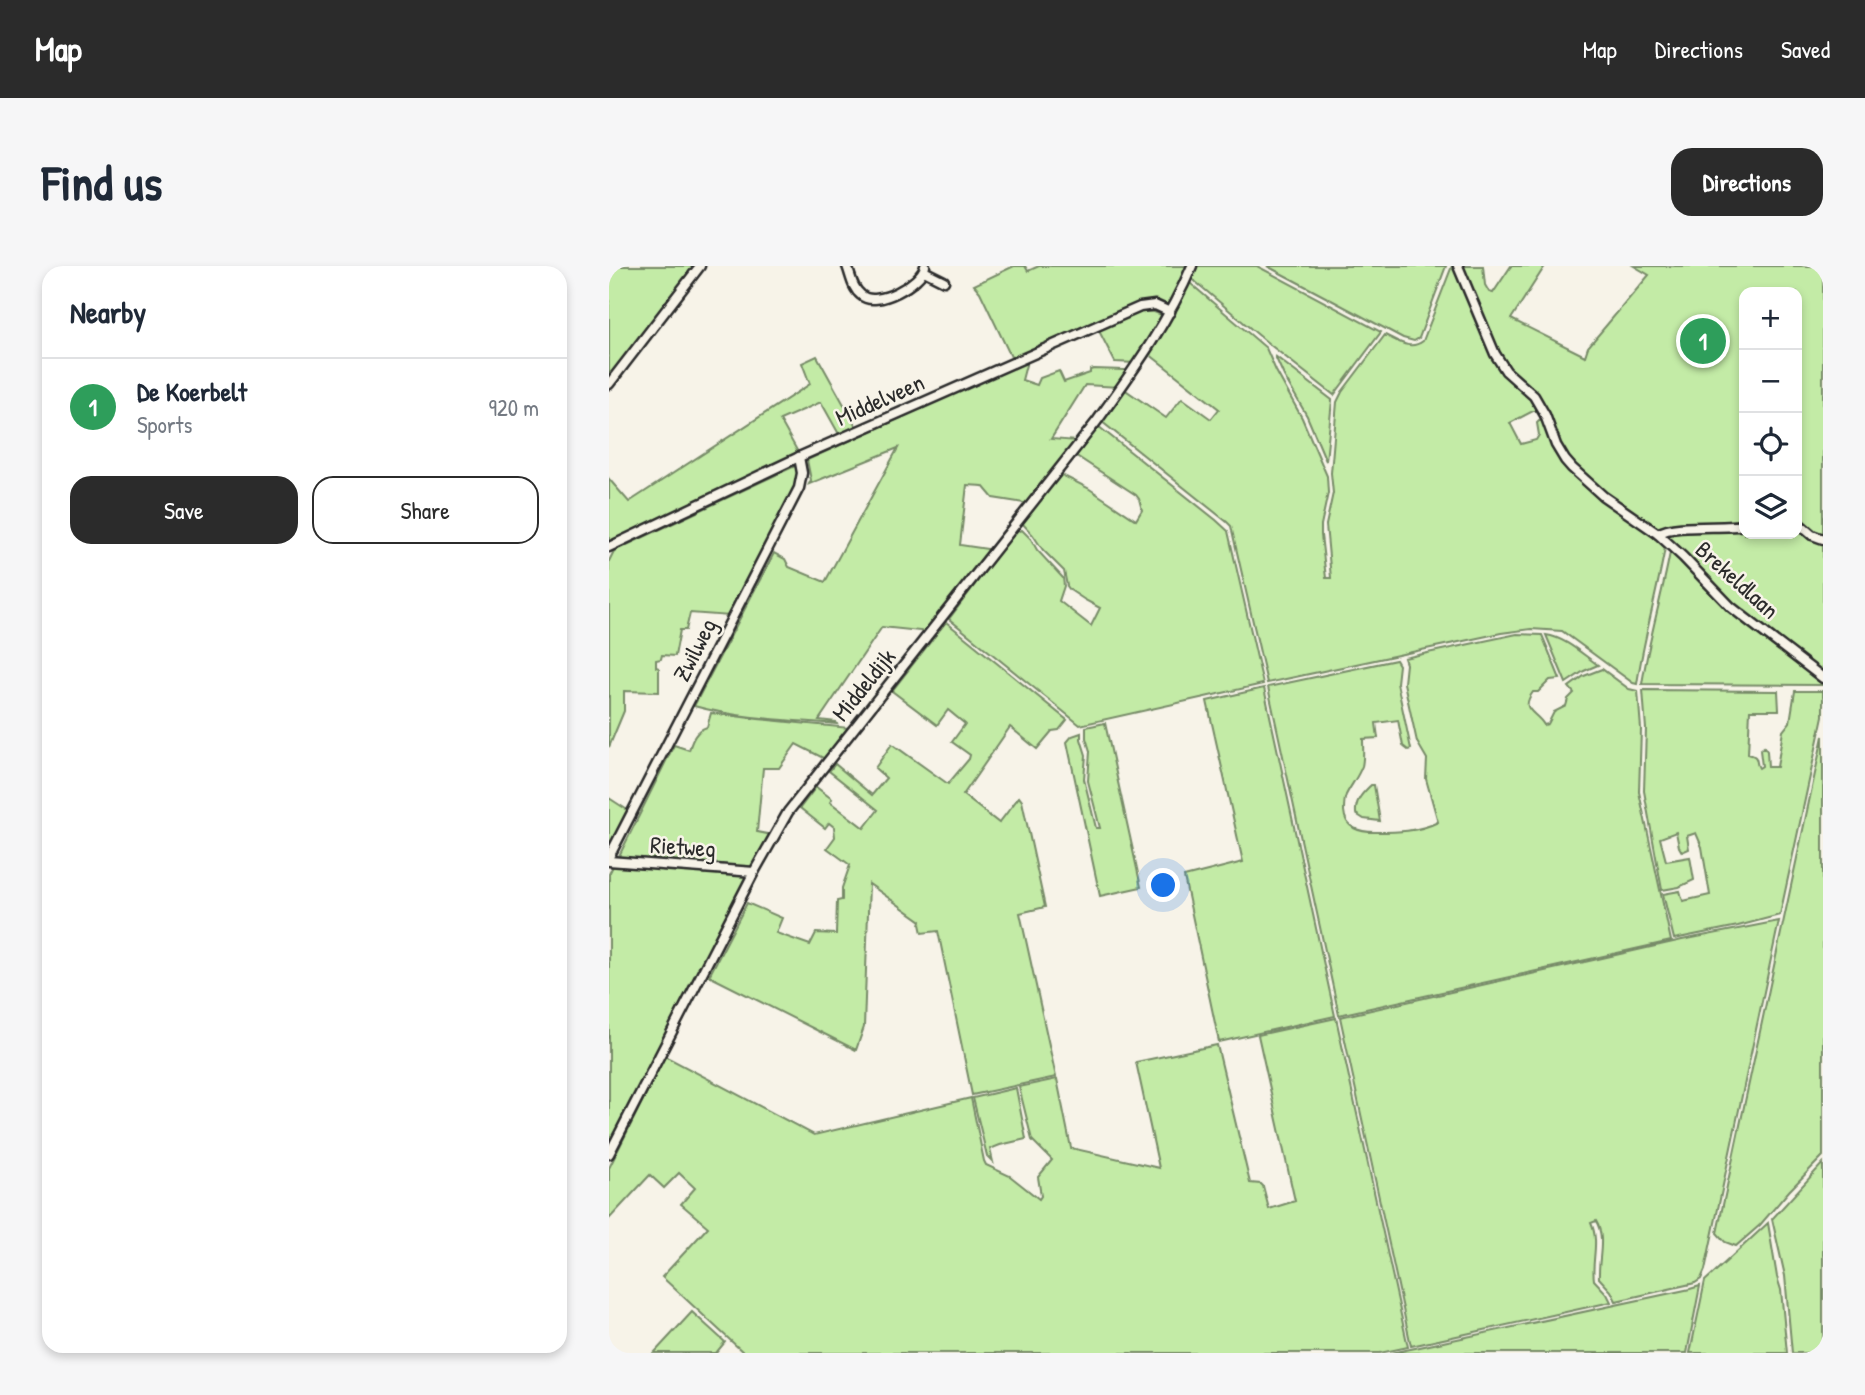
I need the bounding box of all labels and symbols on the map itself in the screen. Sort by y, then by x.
pin: 1 [1680,315,1726,367]
street label: Middelveen [830,365,929,433]
street label: Brekeldlaan [1689,533,1786,625]
street label: Zwilweg [665,613,723,686]
street label: Middeldijk [824,641,902,727]
street label: Rietweg [649,828,717,864]
your location [1146,868,1180,902]

